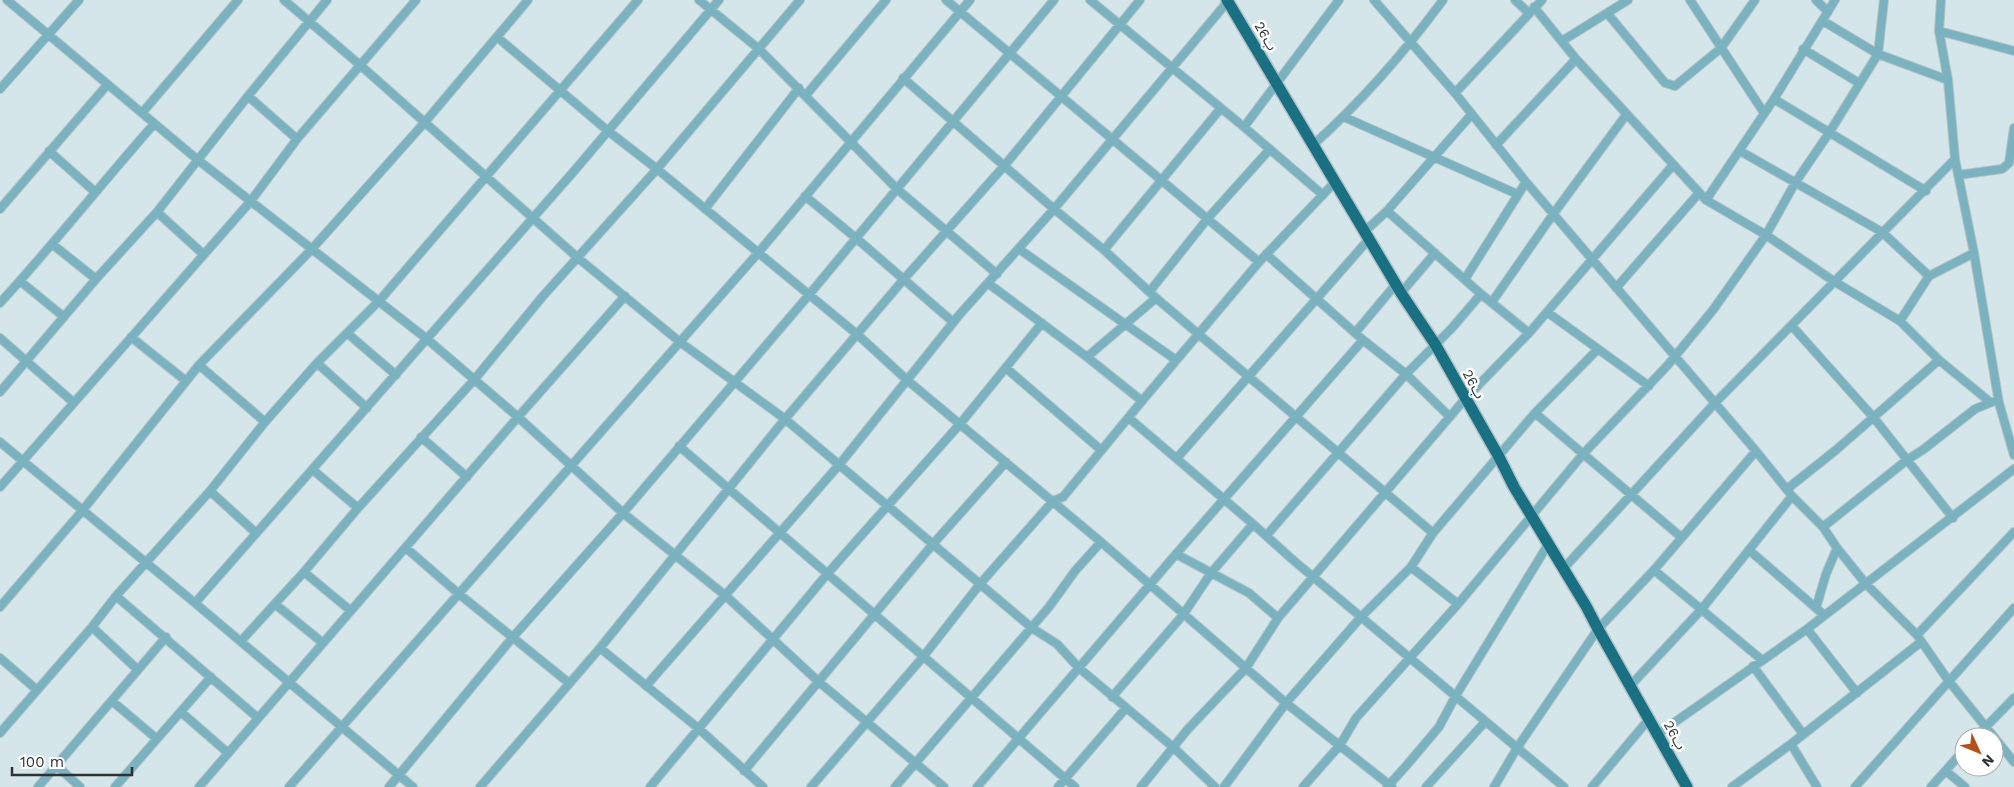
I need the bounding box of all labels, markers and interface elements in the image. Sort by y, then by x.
street label: 26ب [1251,19,1281,53]
street label: 26ب [1459,367,1488,401]
street label: 26ب [1660,718,1689,752]
north arrow [1954,727,2004,777]
scale bar [12,744,132,776]
text: N [1979,752,1998,770]
text: 100 m [20,753,64,771]

